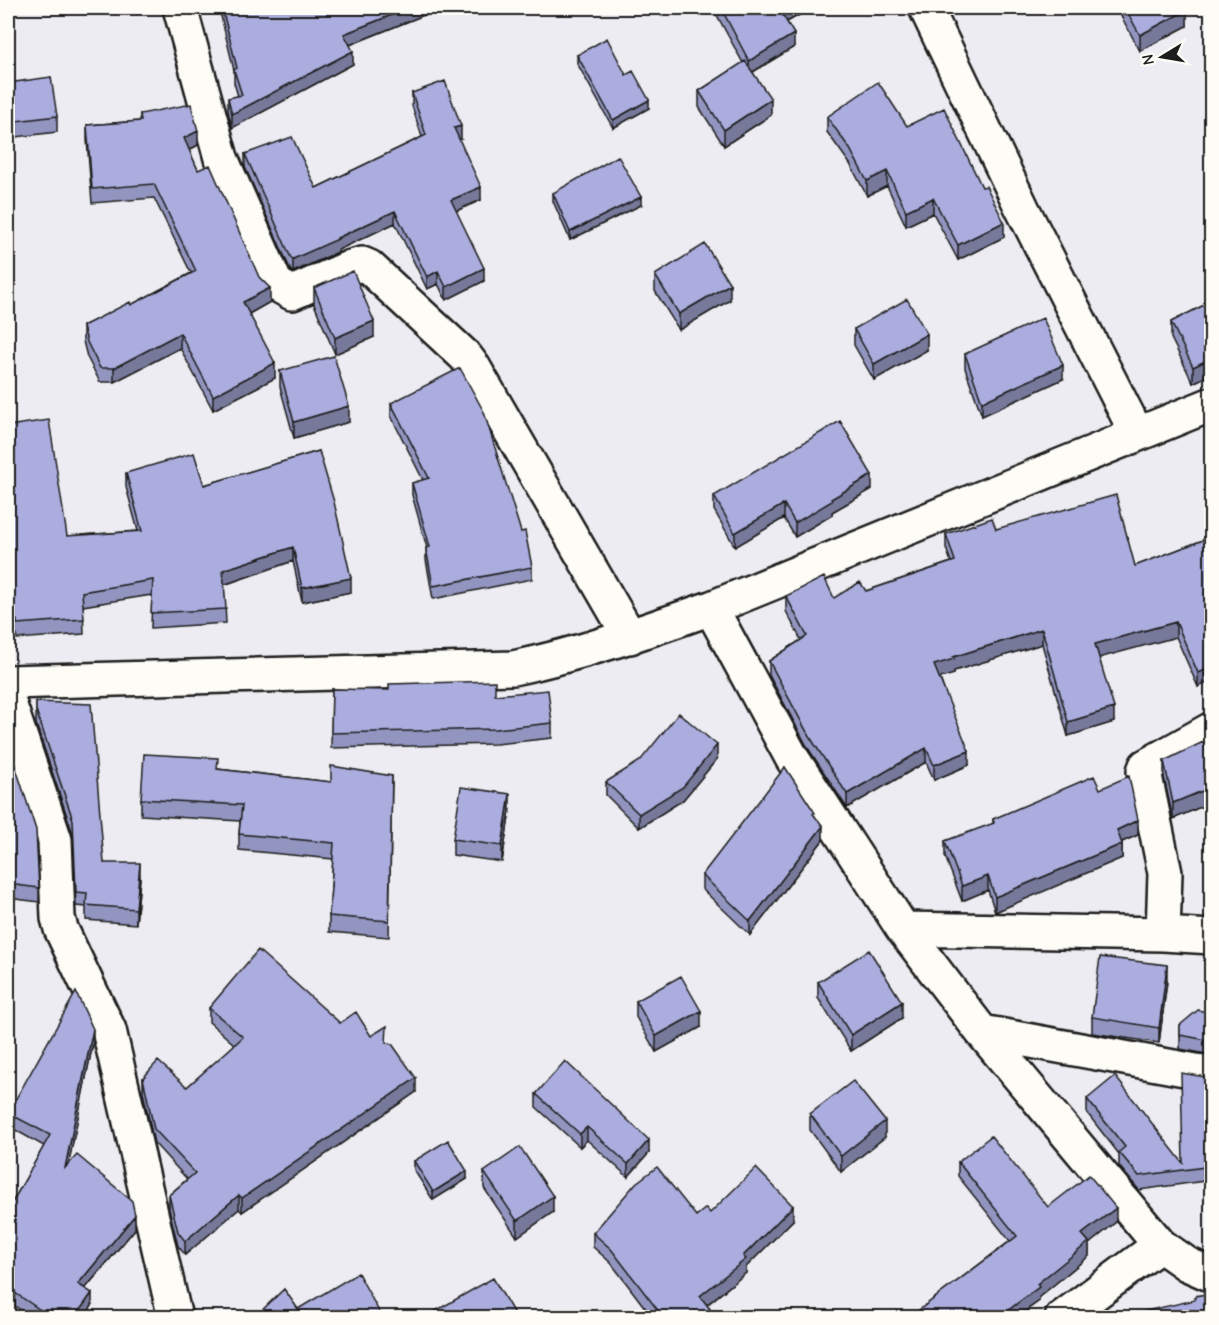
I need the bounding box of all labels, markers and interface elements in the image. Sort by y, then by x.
north arrow [1132,27,1192,87]
text: N [1138,53,1158,67]

